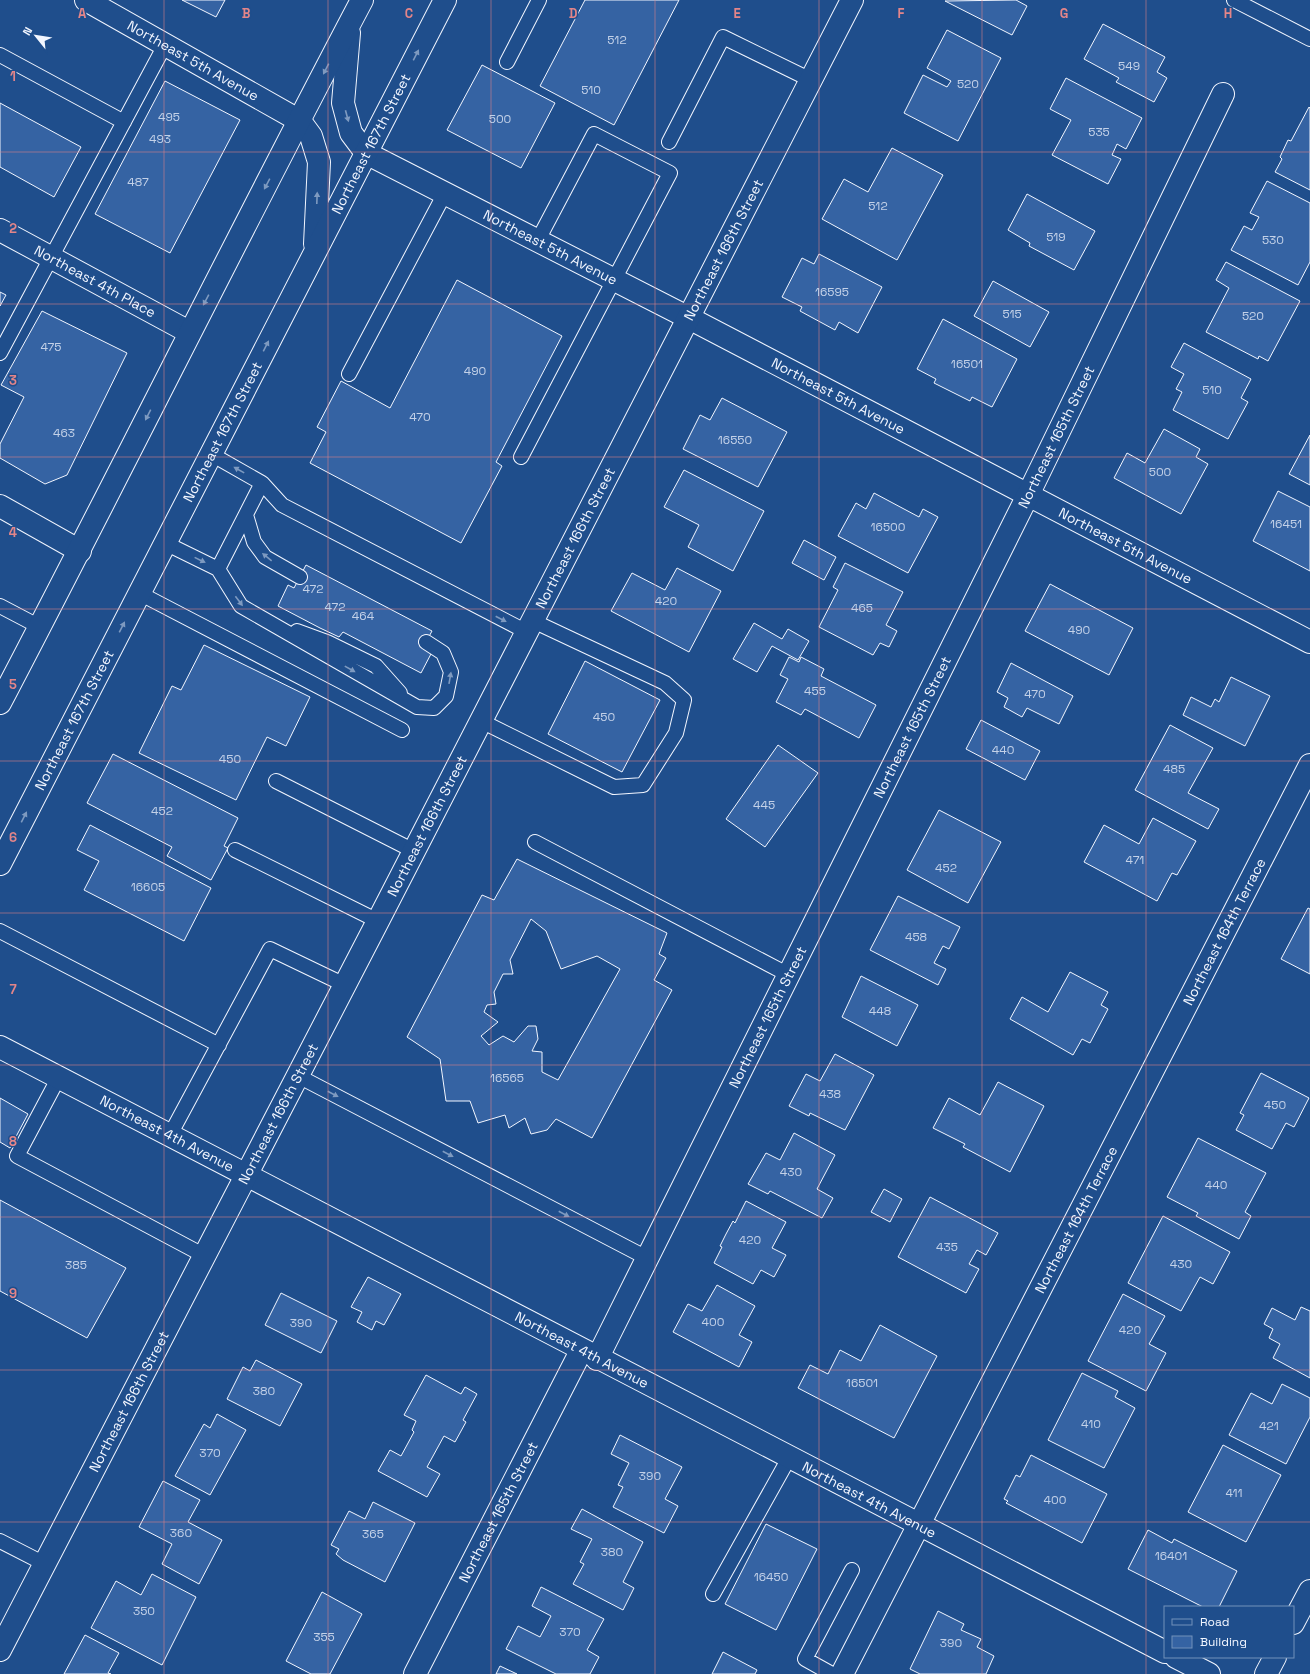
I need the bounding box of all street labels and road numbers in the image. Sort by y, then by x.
street label: Northeast 5th Avenue [124,16,262,105]
street label: Northeast 167th Street [327,71,414,217]
street label: Northeast 166th Street [680,176,767,323]
street label: Northeast 5th Avenue [480,205,620,289]
street label: Northeast 4th Place [31,241,159,321]
street label: Northeast 5th Avenue [768,354,908,438]
street label: Northeast 167th Street [179,359,266,505]
street label: Northeast 165th Street [1014,363,1098,511]
street label: Northeast 166th Street [531,464,619,612]
street label: Northeast 5th Avenue [1056,503,1195,588]
street label: Northeast 167th Street [31,647,118,793]
street label: Northeast 165th Street [869,653,955,801]
street label: Northeast 166th Street [383,752,471,900]
street label: Northeast 164th Terrace [1179,855,1270,1008]
street label: Northeast 165th Street [725,943,810,1091]
street label: Northeast 166th Street [234,1040,322,1187]
street label: Northeast 4th Avenue [97,1091,237,1176]
street label: Northeast 164th Terrace [1031,1143,1121,1296]
street label: Northeast 4th Avenue [512,1307,652,1392]
street label: Northeast 166th Street [85,1328,173,1475]
street label: Northeast 165th Street [454,1439,542,1586]
street label: Northeast 4th Avenue [799,1457,939,1542]

